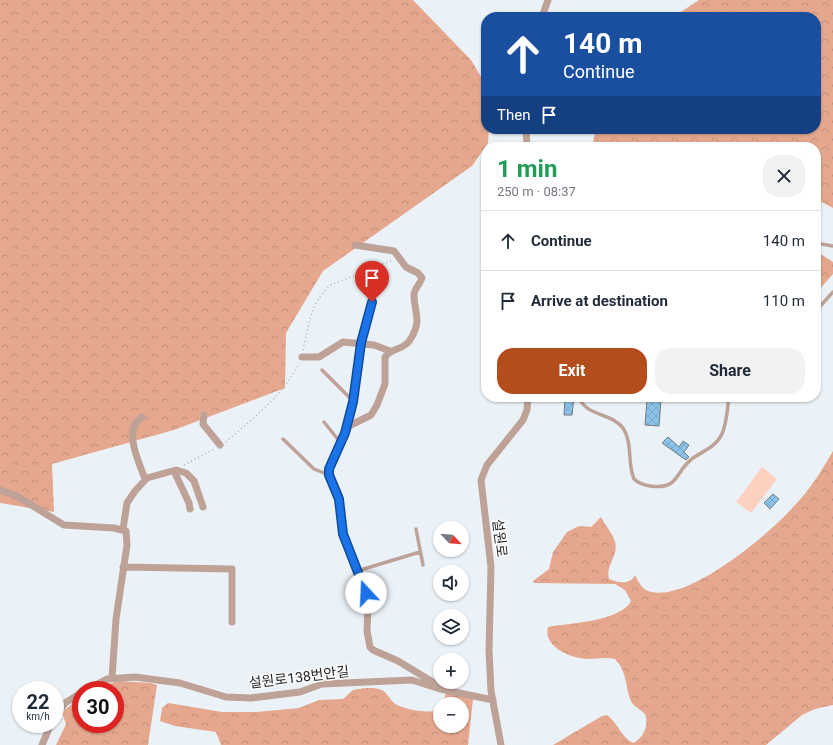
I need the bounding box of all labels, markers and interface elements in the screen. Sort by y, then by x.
text: 140 m [563,27,642,60]
icon: ahead [497,28,549,80]
text: Continue [563,61,635,82]
icon: arrive [538,104,560,126]
text: Then [497,106,530,124]
text: 1 min [497,155,557,183]
button: close [763,155,805,197]
text: 250 m · 08:37 [497,184,576,199]
icon: ahead [497,230,519,252]
text: Continue [531,232,592,250]
text: 140 m [763,232,805,250]
pin [355,261,389,302]
icon: arrive [361,267,383,289]
icon: arrive [497,290,519,312]
text: Arrive at destination [531,292,668,310]
text: 110 m [763,292,805,310]
button: Exit [497,348,647,394]
button: Share [655,348,805,394]
street label: 설원로 [490,518,510,558]
north arrow [433,521,469,557]
map controls [433,521,469,733]
button: sound [433,565,469,601]
position arrow [345,572,387,614]
button: layers [433,609,469,645]
button: + [433,653,469,689]
street label: 설원로138번안길 [248,663,350,691]
speed limit sign: 30 [72,681,124,733]
text: 22 [27,690,49,714]
button: − [433,697,469,733]
text: km/h [26,711,50,722]

